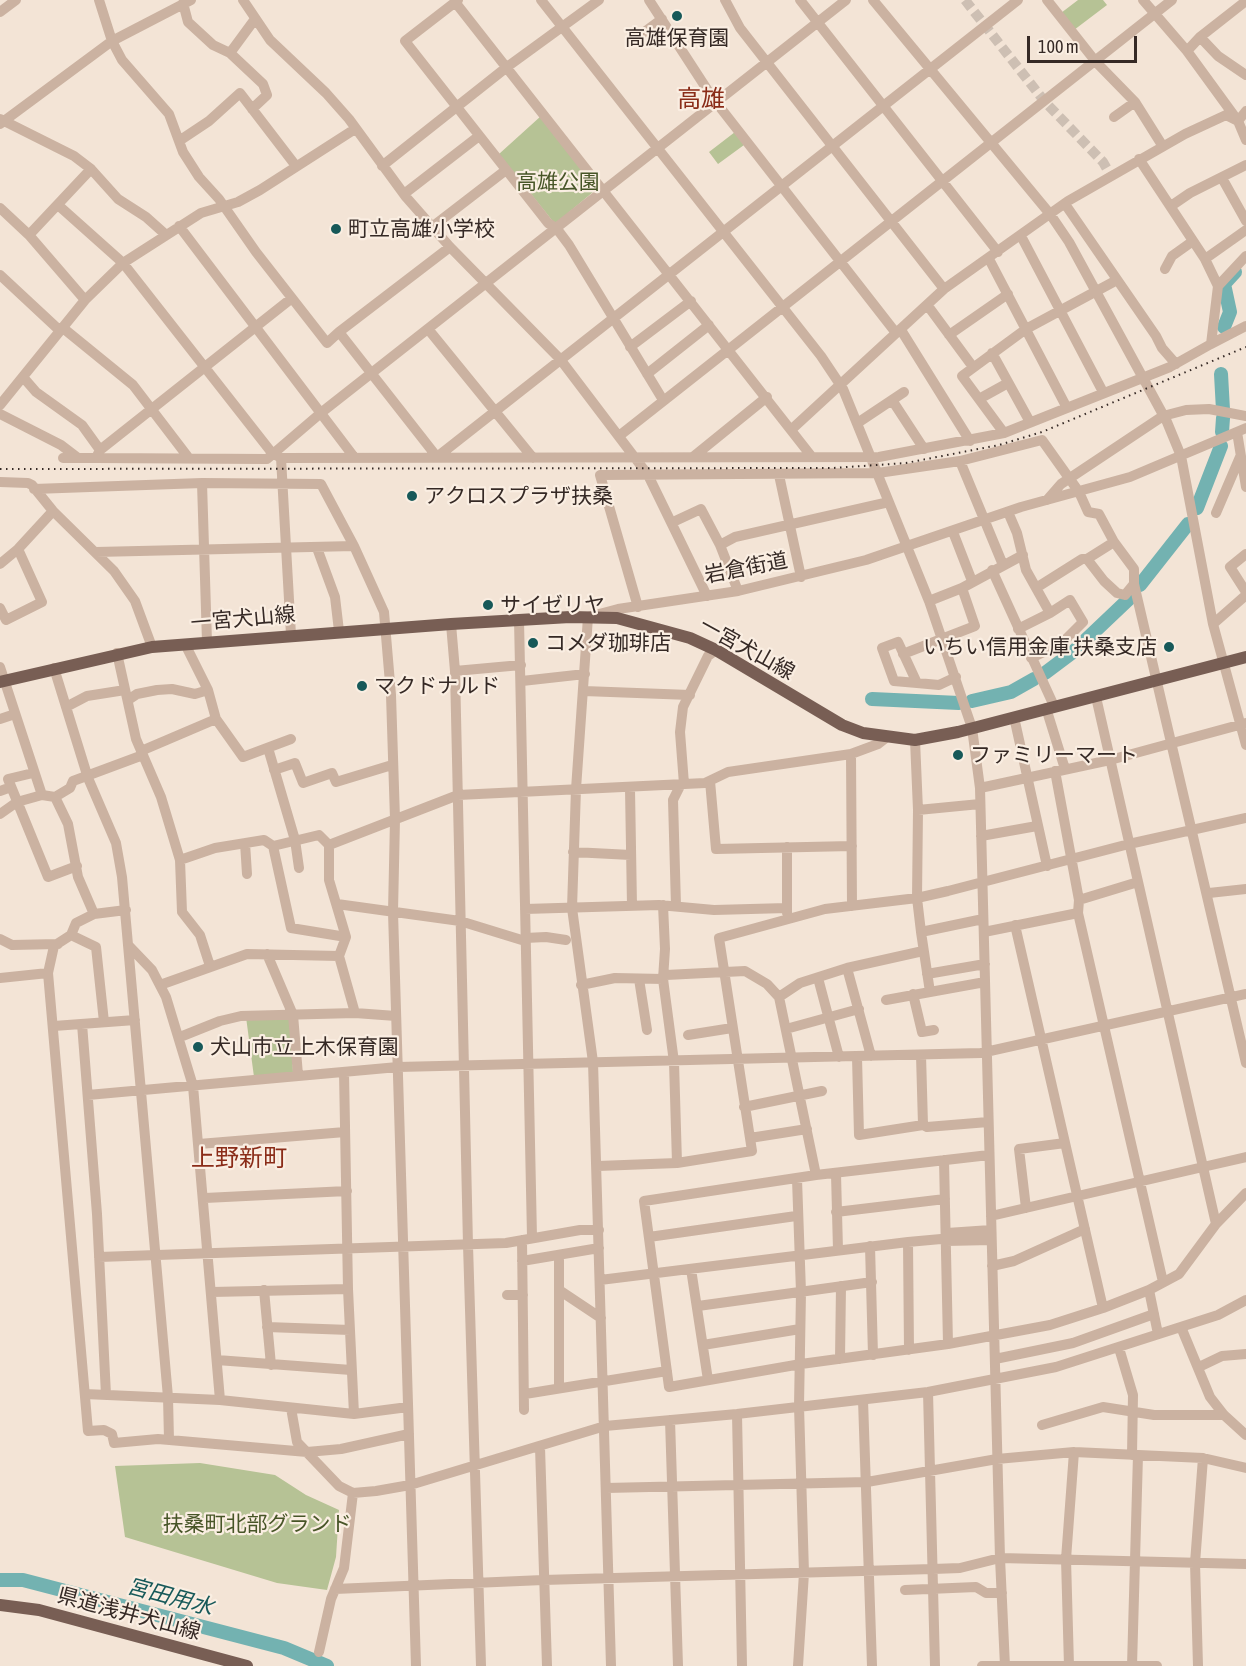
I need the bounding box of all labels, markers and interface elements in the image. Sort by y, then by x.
marker: 高雄保育園 [670,9,684,23]
scale bar [1030,24,1140,62]
place label: 高雄保育園 [625,25,729,51]
text: 100 m [1038,36,1079,57]
district label: 高雄 [677,85,725,113]
park label: 高雄公園 [516,169,600,195]
place label: 町立高雄小学校 [348,216,495,242]
marker: 町立高雄小学校 [329,222,343,236]
place label: アクロスプラザ扶桑 [424,483,613,509]
marker: アクロスプラザ扶桑 [405,489,419,503]
street label: 岩倉街道 [702,548,790,588]
place label: サイゼリヤ [500,592,605,618]
marker: サイゼリヤ [481,598,495,612]
street label: 一宮犬山線 [190,602,296,636]
street label: 一宮犬山線 [695,613,799,685]
place label: コメダ珈琲店 [545,630,671,656]
place label: いちい信用金庫 扶桑支店 [923,634,1157,660]
marker: コメダ珈琲店 [526,636,540,650]
marker: いちい信用金庫 扶桑支店 [1162,640,1176,654]
place label: マクドナルド [374,673,500,699]
marker: マクドナルド [355,679,369,693]
place label: ファミリーマート [970,742,1138,768]
marker: ファミリーマート [951,748,965,762]
place label: 犬山市立上木保育園 [210,1034,399,1060]
marker: 犬山市立上木保育園 [191,1040,205,1054]
district label: 上野新町 [191,1144,287,1172]
park label: 扶桑町北部グランド [163,1511,351,1537]
water label: 宮田用水 [124,1573,216,1621]
street label: 県道浅井犬山線 [55,1583,203,1645]

